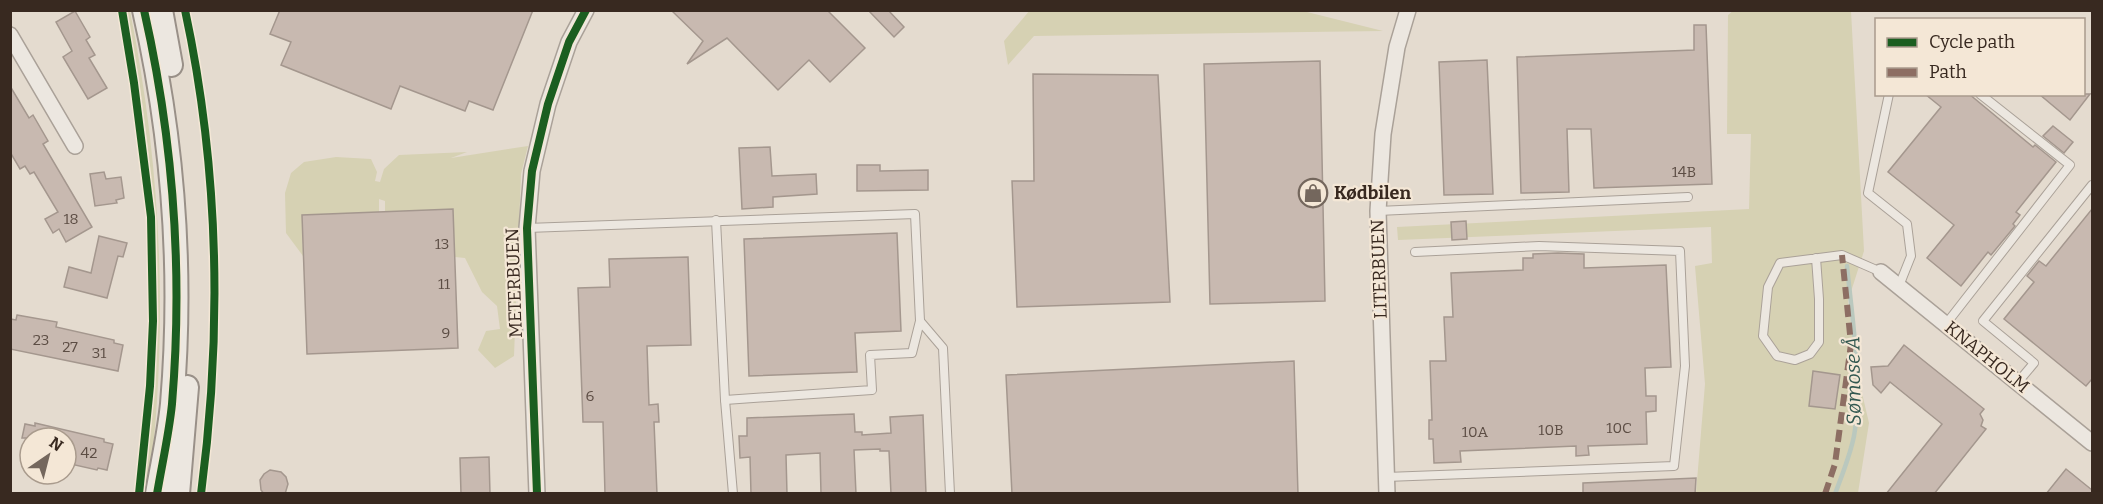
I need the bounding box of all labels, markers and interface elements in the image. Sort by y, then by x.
legend [1875,18,2085,96]
text: Cycle path [1929,31,2015,53]
text: Path [1929,61,1967,83]
house number: 14B [1672,163,1696,181]
shop icon: Kødbilen [1297,177,1329,209]
place label: Kødbilen [1334,182,1411,204]
house number: 18 [63,210,79,228]
street label: LITERBUEN [1366,219,1392,319]
street label: METERBUEN [501,228,527,338]
house number: 13 [435,235,449,253]
house number: 11 [438,275,450,293]
street label: KNAPHOLM [1940,316,2034,398]
house number: 9 [442,324,450,342]
house number: 23 [33,331,49,349]
water label: Sømose Å [1840,336,1866,426]
house number: 27 [62,338,78,356]
house number: 31 [92,344,106,362]
house number: 6 [586,387,595,405]
house number: 10C [1606,419,1632,437]
house number: 10B [1538,421,1564,439]
house number: 10A [1462,423,1489,441]
north arrow [18,426,78,486]
text: N [46,433,67,455]
house number: 42 [81,444,97,462]

